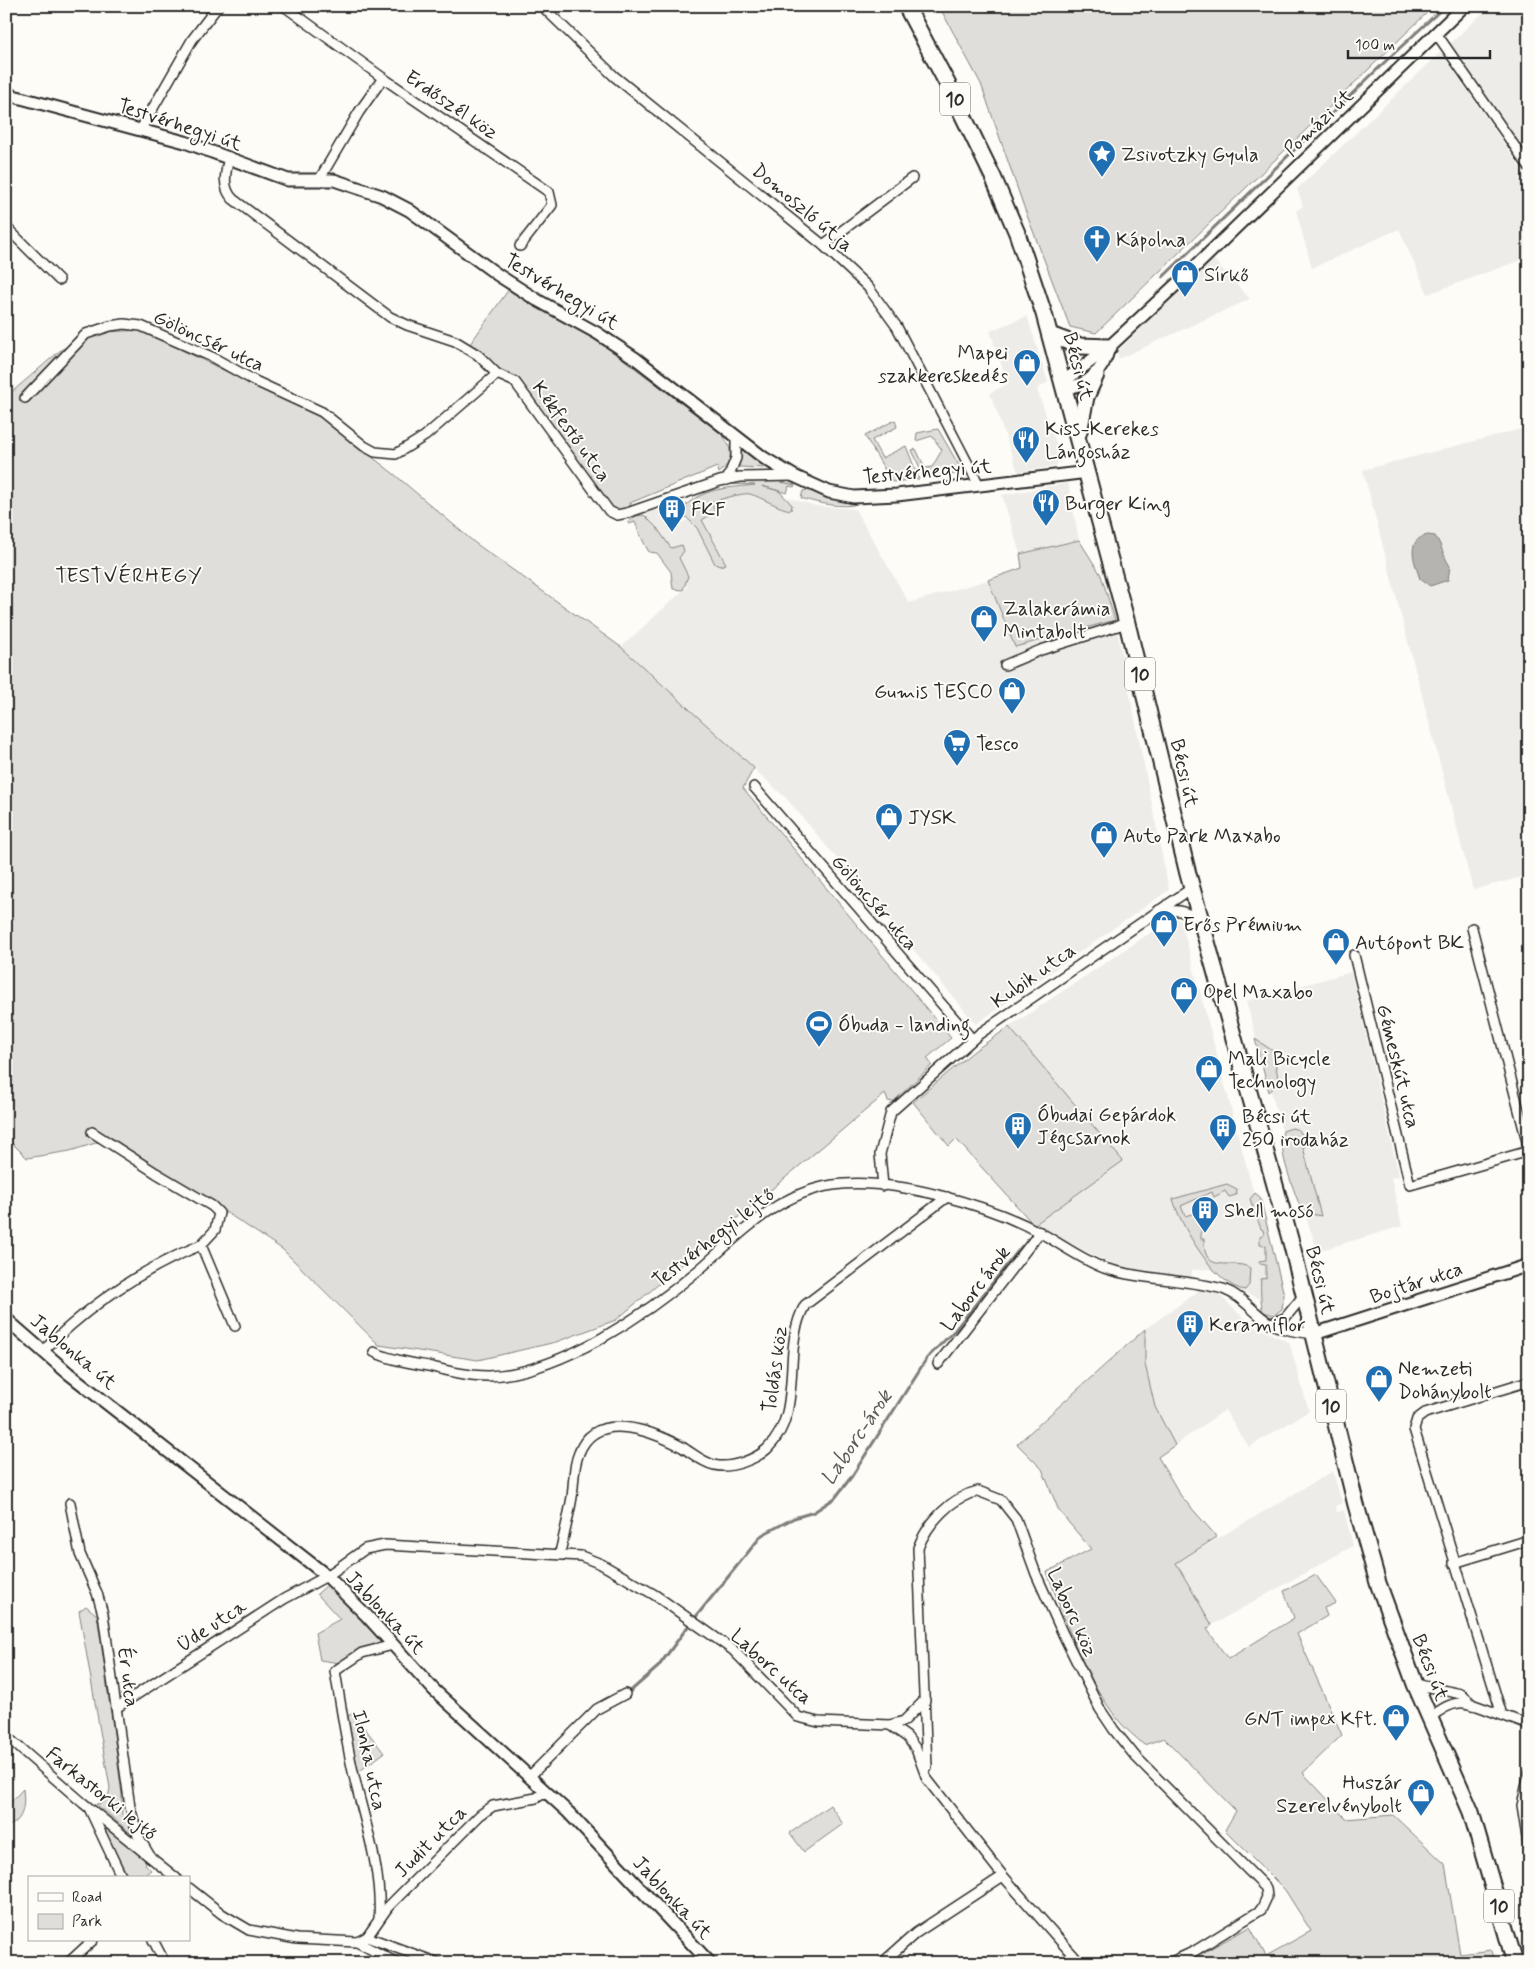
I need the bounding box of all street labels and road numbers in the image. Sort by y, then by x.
street label: Erdőszél köz [399,64,503,146]
road number: 10 [940,82,970,116]
street label: Pomázi út [1278,83,1360,163]
street label: Testvérhegyi út [114,93,245,159]
street label: Domoszló útja [745,158,859,259]
street label: Testvérhegyi út [498,247,624,338]
street label: Gölöncsér utca [149,304,268,379]
street label: Bécsi út [1056,329,1100,404]
street label: Kékfestő utca [525,376,617,488]
street label: Testvérhegyi út [862,453,993,493]
road number: 10 [1125,658,1155,691]
street label: Bécsi út [1163,737,1205,810]
street label: Gölöncsér utca [825,849,923,957]
street label: Kubik utca [986,937,1082,1015]
street label: Gémeskút utca [1369,1001,1426,1131]
street label: Testvérhegyi lejtő [647,1182,781,1295]
street label: Laborc árok [935,1241,1017,1337]
street label: Bécsi út [1298,1243,1341,1317]
street label: Bojtár utca [1367,1256,1466,1311]
street label: Jablonka út [24,1308,122,1397]
street label: Toldás köz [756,1324,795,1414]
road number: 10 [1316,1390,1346,1422]
street label: Laborc köz [1040,1564,1103,1661]
street label: Jablonka út [339,1565,431,1661]
street label: Üde utca [171,1593,253,1659]
street label: Laborc utca [724,1623,818,1711]
street label: Bécsi út [1405,1630,1455,1705]
street label: Ér utca [110,1646,145,1709]
street label: Ilonka utca [345,1708,392,1813]
street label: Farkastorki lejtő [40,1741,162,1847]
street label: Judit utca [389,1800,473,1884]
street label: Jablonka út [626,1850,718,1946]
road number: 10 [1484,1890,1514,1922]

